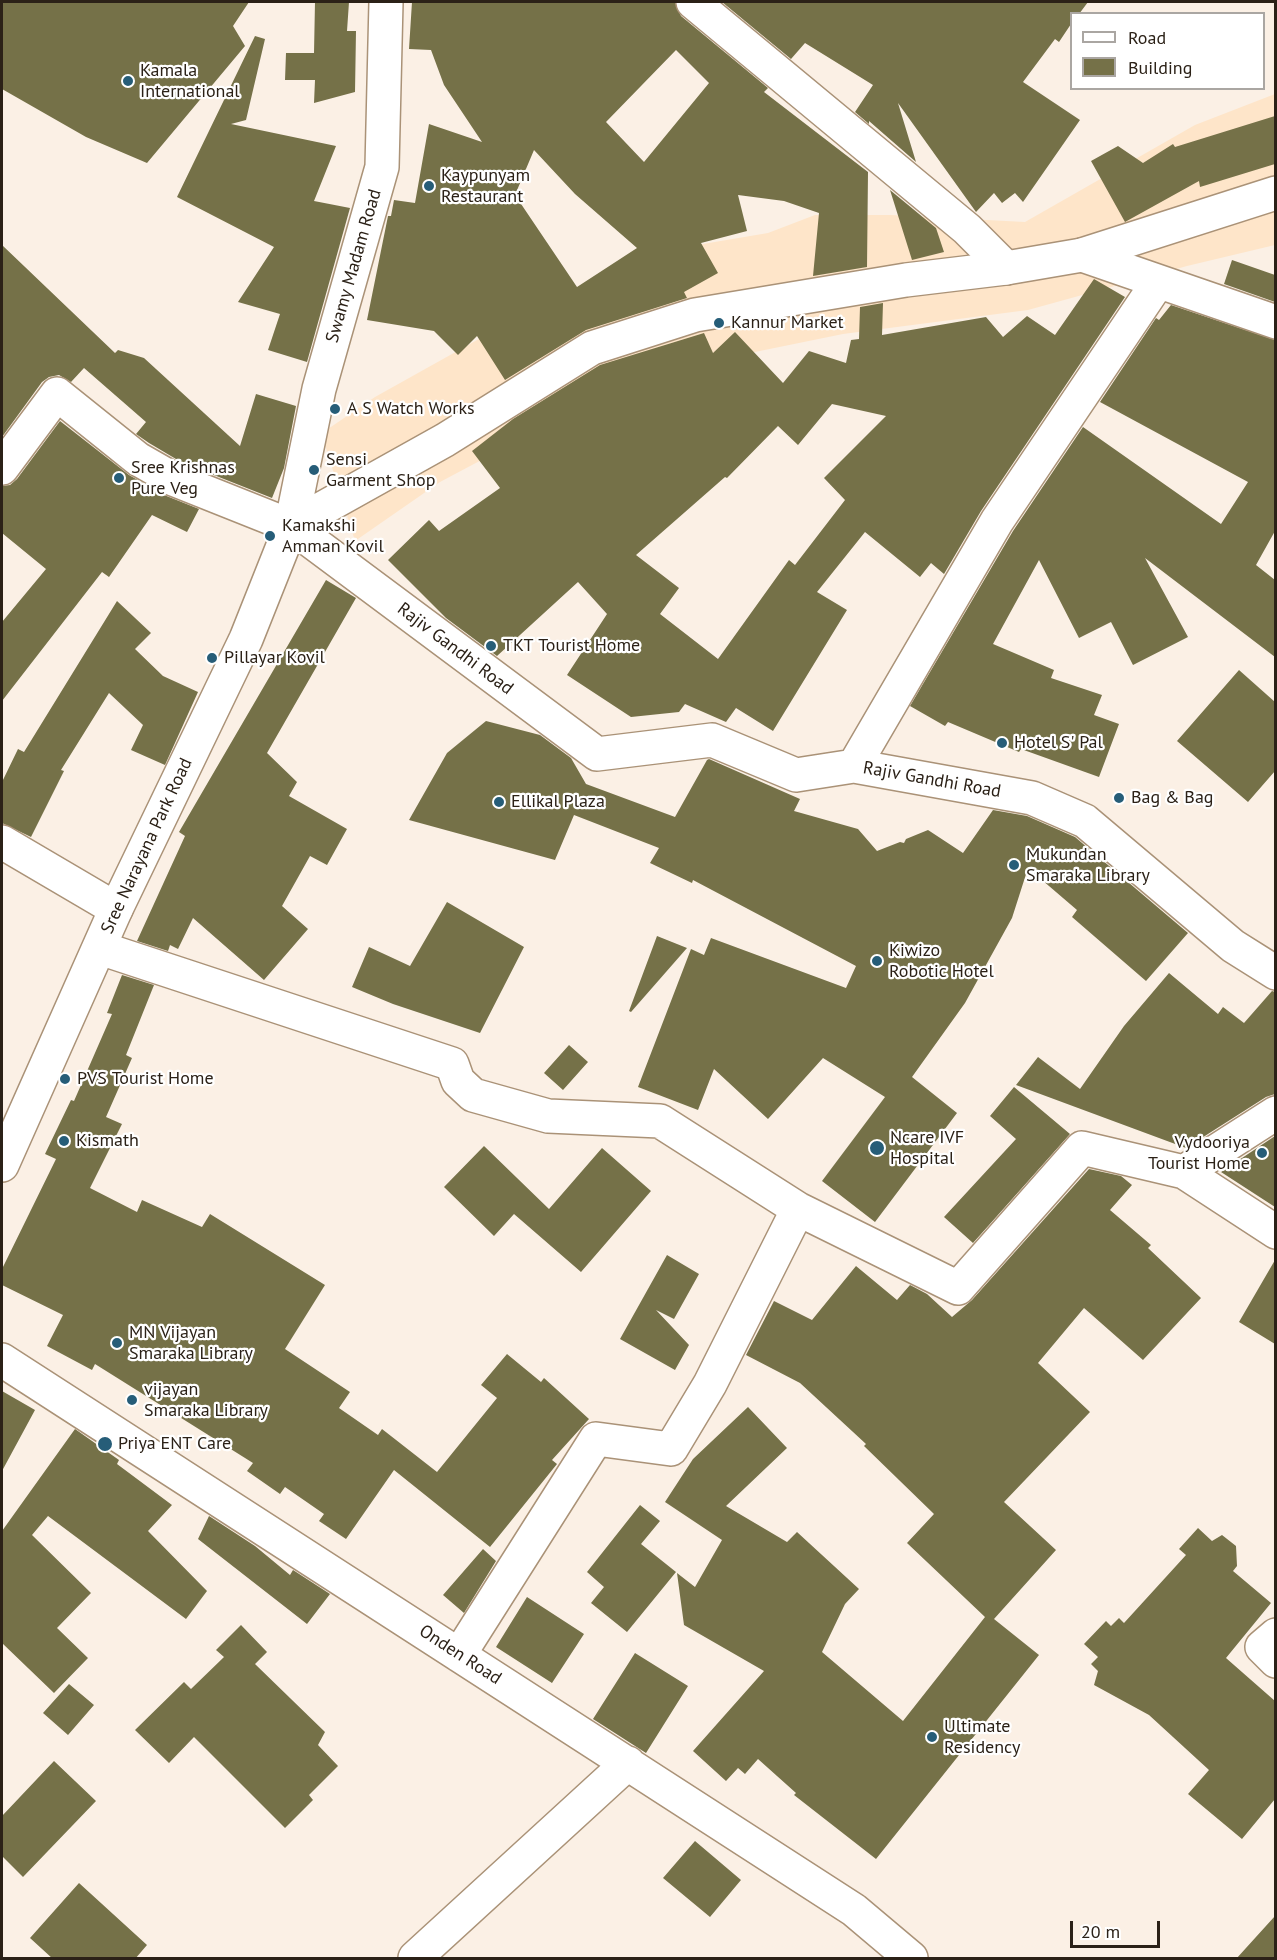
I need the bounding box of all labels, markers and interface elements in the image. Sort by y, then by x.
legend [1070,12,1265,90]
text: Road [1128,26,1166,49]
text: Building [1128,56,1192,79]
place label: Kamala International [140,60,240,103]
marker: Kamala International [121,74,135,88]
place label: Kaypunyam Restaurant [441,165,530,207]
marker: Kaypunyam Restaurant [422,179,436,193]
street label: Swamy Madam Road [322,187,386,345]
place label: Kannur Market [731,312,844,334]
marker: Kannur Market [712,316,726,330]
place label: A S Watch Works [347,398,475,420]
marker: A S Watch Works [328,402,342,416]
place label: Sensi Garment Shop [326,449,435,492]
place label: Sree Krishnas Pure Veg [131,457,235,500]
marker: Sensi Garment Shop [307,463,321,477]
marker: Sree Krishnas Pure Veg [112,471,126,485]
place label: Kamakshi Amman Kovil [282,515,384,558]
marker: Kamakshi Amman Kovil [263,529,277,543]
street label: Rajiv Gandhi Road [393,598,517,700]
place label: TKT Tourist Home [503,635,640,657]
marker: TKT Tourist Home [484,639,498,653]
place label: Pillayar Kovil [224,647,325,669]
marker: Pillayar Kovil [205,651,219,665]
place label: Hotel S' Pal [1014,732,1103,754]
marker: Hotel S' Pal [995,736,1009,750]
street label: Sree Narayana Park Road [97,755,197,937]
street label: Rajiv Gandhi Road [861,757,1003,803]
place label: Bag & Bag [1131,787,1213,809]
place label: Ellikal Plaza [511,791,605,813]
marker: Bag & Bag [1112,791,1126,805]
marker: Ellikal Plaza [492,795,506,809]
place label: Mukundan Smaraka Library [1026,844,1150,886]
marker: Mukundan Smaraka Library [1007,858,1021,872]
place label: Kiwizo Robotic Hotel [889,940,994,982]
marker: Kiwizo Robotic Hotel [870,954,884,968]
place label: PVS Tourist Home [77,1068,214,1090]
marker: PVS Tourist Home [58,1072,72,1086]
place label: Ncare IVF Hospital [890,1127,964,1170]
place label: Kismath [76,1130,139,1152]
place label: Vydooriya Tourist Home [1148,1132,1250,1174]
marker: Kismath [57,1134,71,1148]
marker: Ncare IVF Hospital [868,1139,886,1157]
marker: Vydooriya Tourist Home [1255,1146,1269,1160]
place label: MN Vijayan Smaraka Library [129,1322,253,1364]
marker: MN Vijayan Smaraka Library [110,1336,124,1350]
place label: vijayan Smaraka Library [144,1379,268,1422]
marker: vijayan Smaraka Library [125,1393,139,1407]
place label: Priya ENT Care [118,1433,231,1455]
marker: Priya ENT Care [96,1435,114,1453]
street label: Onden Road [415,1620,505,1690]
place label: Ultimate Residency [944,1716,1020,1758]
marker: Ultimate Residency [925,1730,939,1744]
scale bar [1073,1909,1163,1947]
text: 20 m [1081,1920,1120,1943]

